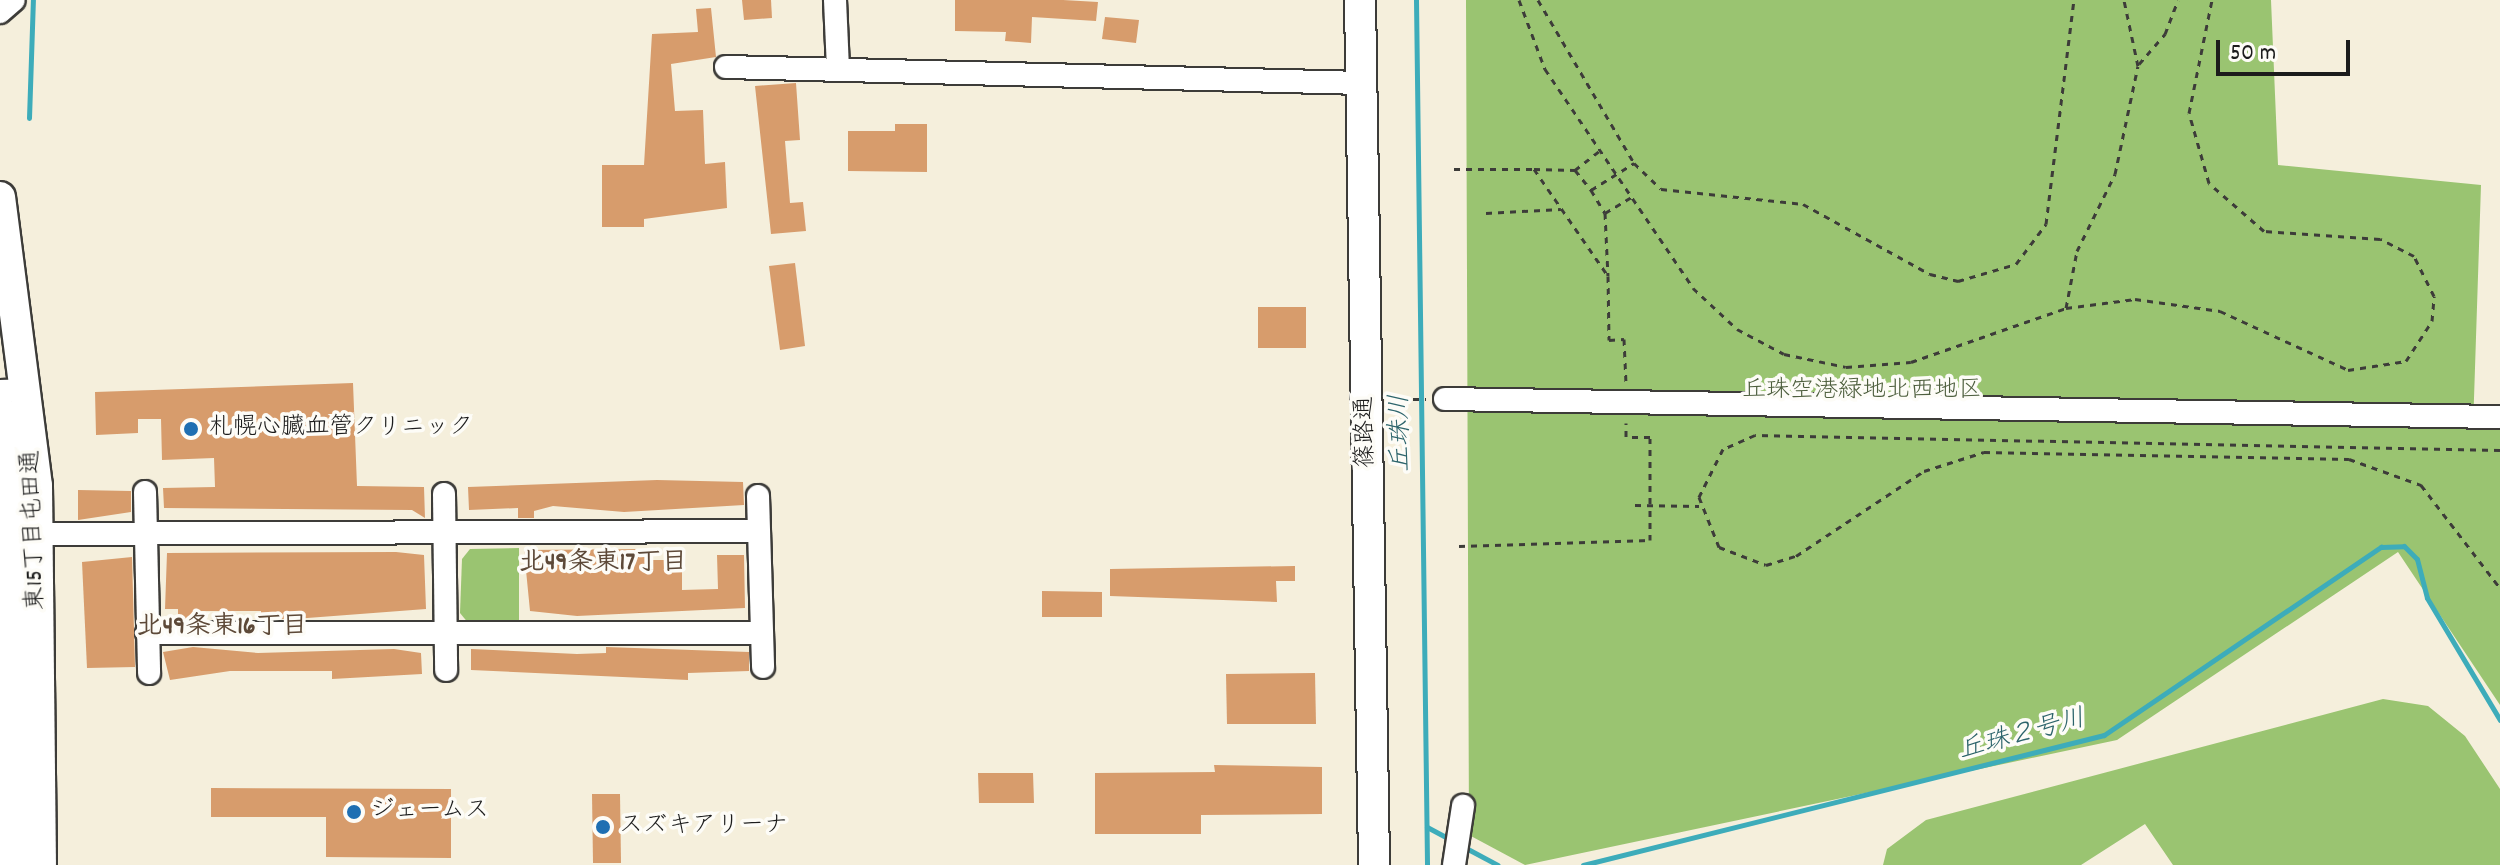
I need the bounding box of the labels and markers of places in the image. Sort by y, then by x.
place label: 札幌心臓血管クリニック [209,415,473,443]
marker: 札幌心臓血管クリニック [180,418,202,440]
place label: ジェームス [370,798,490,826]
marker: ジェームス [345,803,363,821]
place label: スズキアリーナ [619,813,787,841]
marker: スズキアリーナ [594,818,612,836]

